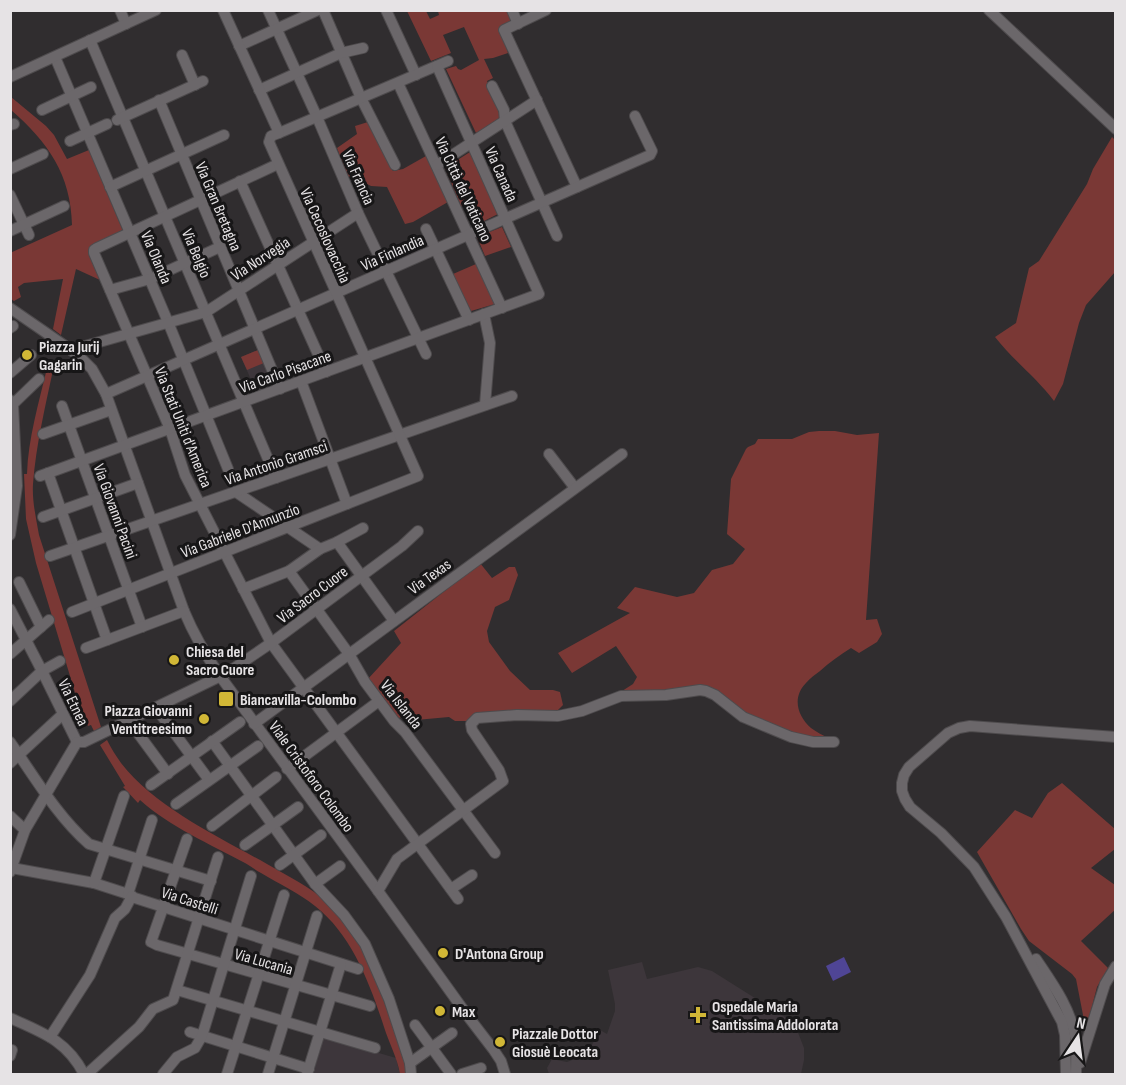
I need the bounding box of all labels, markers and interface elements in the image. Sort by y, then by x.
street label: Via Città del Vaticano [430,134,495,245]
street label: Via Canada [480,144,521,205]
street label: Via Francia [337,147,378,208]
street label: Via Gran Bretagna [190,159,245,254]
street label: Via Cecoslovacchia [295,185,354,286]
street label: Via Belgio [177,226,214,281]
street label: Via Olanda [136,228,175,287]
street label: Via Finlandia [358,231,427,276]
street label: Via Norvegia [228,233,294,285]
place label: Piazza Jurij Gagarin [39,338,99,375]
street label: Via Carlo Pisacane [237,347,334,398]
marker: Piazza Jurij Gagarin [20,348,34,362]
street label: Via Stati Uniti d'America [150,365,215,491]
street label: Via Antonio Gramsci [223,437,330,490]
street label: Via Giovanni Pacini [89,461,141,562]
street label: Via Gabriele D'Annunzio [178,500,303,563]
street label: Via Texas [405,555,455,599]
street label: Via Sacro Cuore [274,562,352,628]
place label: Chiesa del Sacro Cuore [186,643,255,680]
marker: Chiesa del Sacro Cuore [167,653,181,667]
street label: Via Etnea [53,676,92,729]
street label: Via Islanda [376,677,426,733]
marker: Biancavilla-Colombo [217,690,235,708]
place label: Biancavilla-Colombo [240,691,357,710]
place label: Piazza Giovanni Ventitreesimo [105,702,192,739]
marker: Piazza Giovanni Ventitreesimo [197,712,211,726]
street label: Viale Cristoforo Colombo [264,718,357,836]
street label: Via Castelli [159,883,220,920]
street label: Via Lucania [232,945,295,980]
place label: D'Antona Group [455,945,544,964]
marker: D'Antona Group [436,946,450,960]
place label: Ospedale Maria Santissima Addolorata [712,998,838,1035]
place label: Max [452,1003,476,1022]
marker: Max [433,1004,447,1018]
marker: Ospedale Maria Santissima Addolorata [689,1006,707,1024]
north arrow [1048,1007,1108,1067]
text: N [1075,1014,1087,1034]
place label: Piazzale Dottor Giosuè Leocata [512,1025,598,1062]
marker: Piazzale Dottor Giosuè Leocata [493,1035,507,1049]

